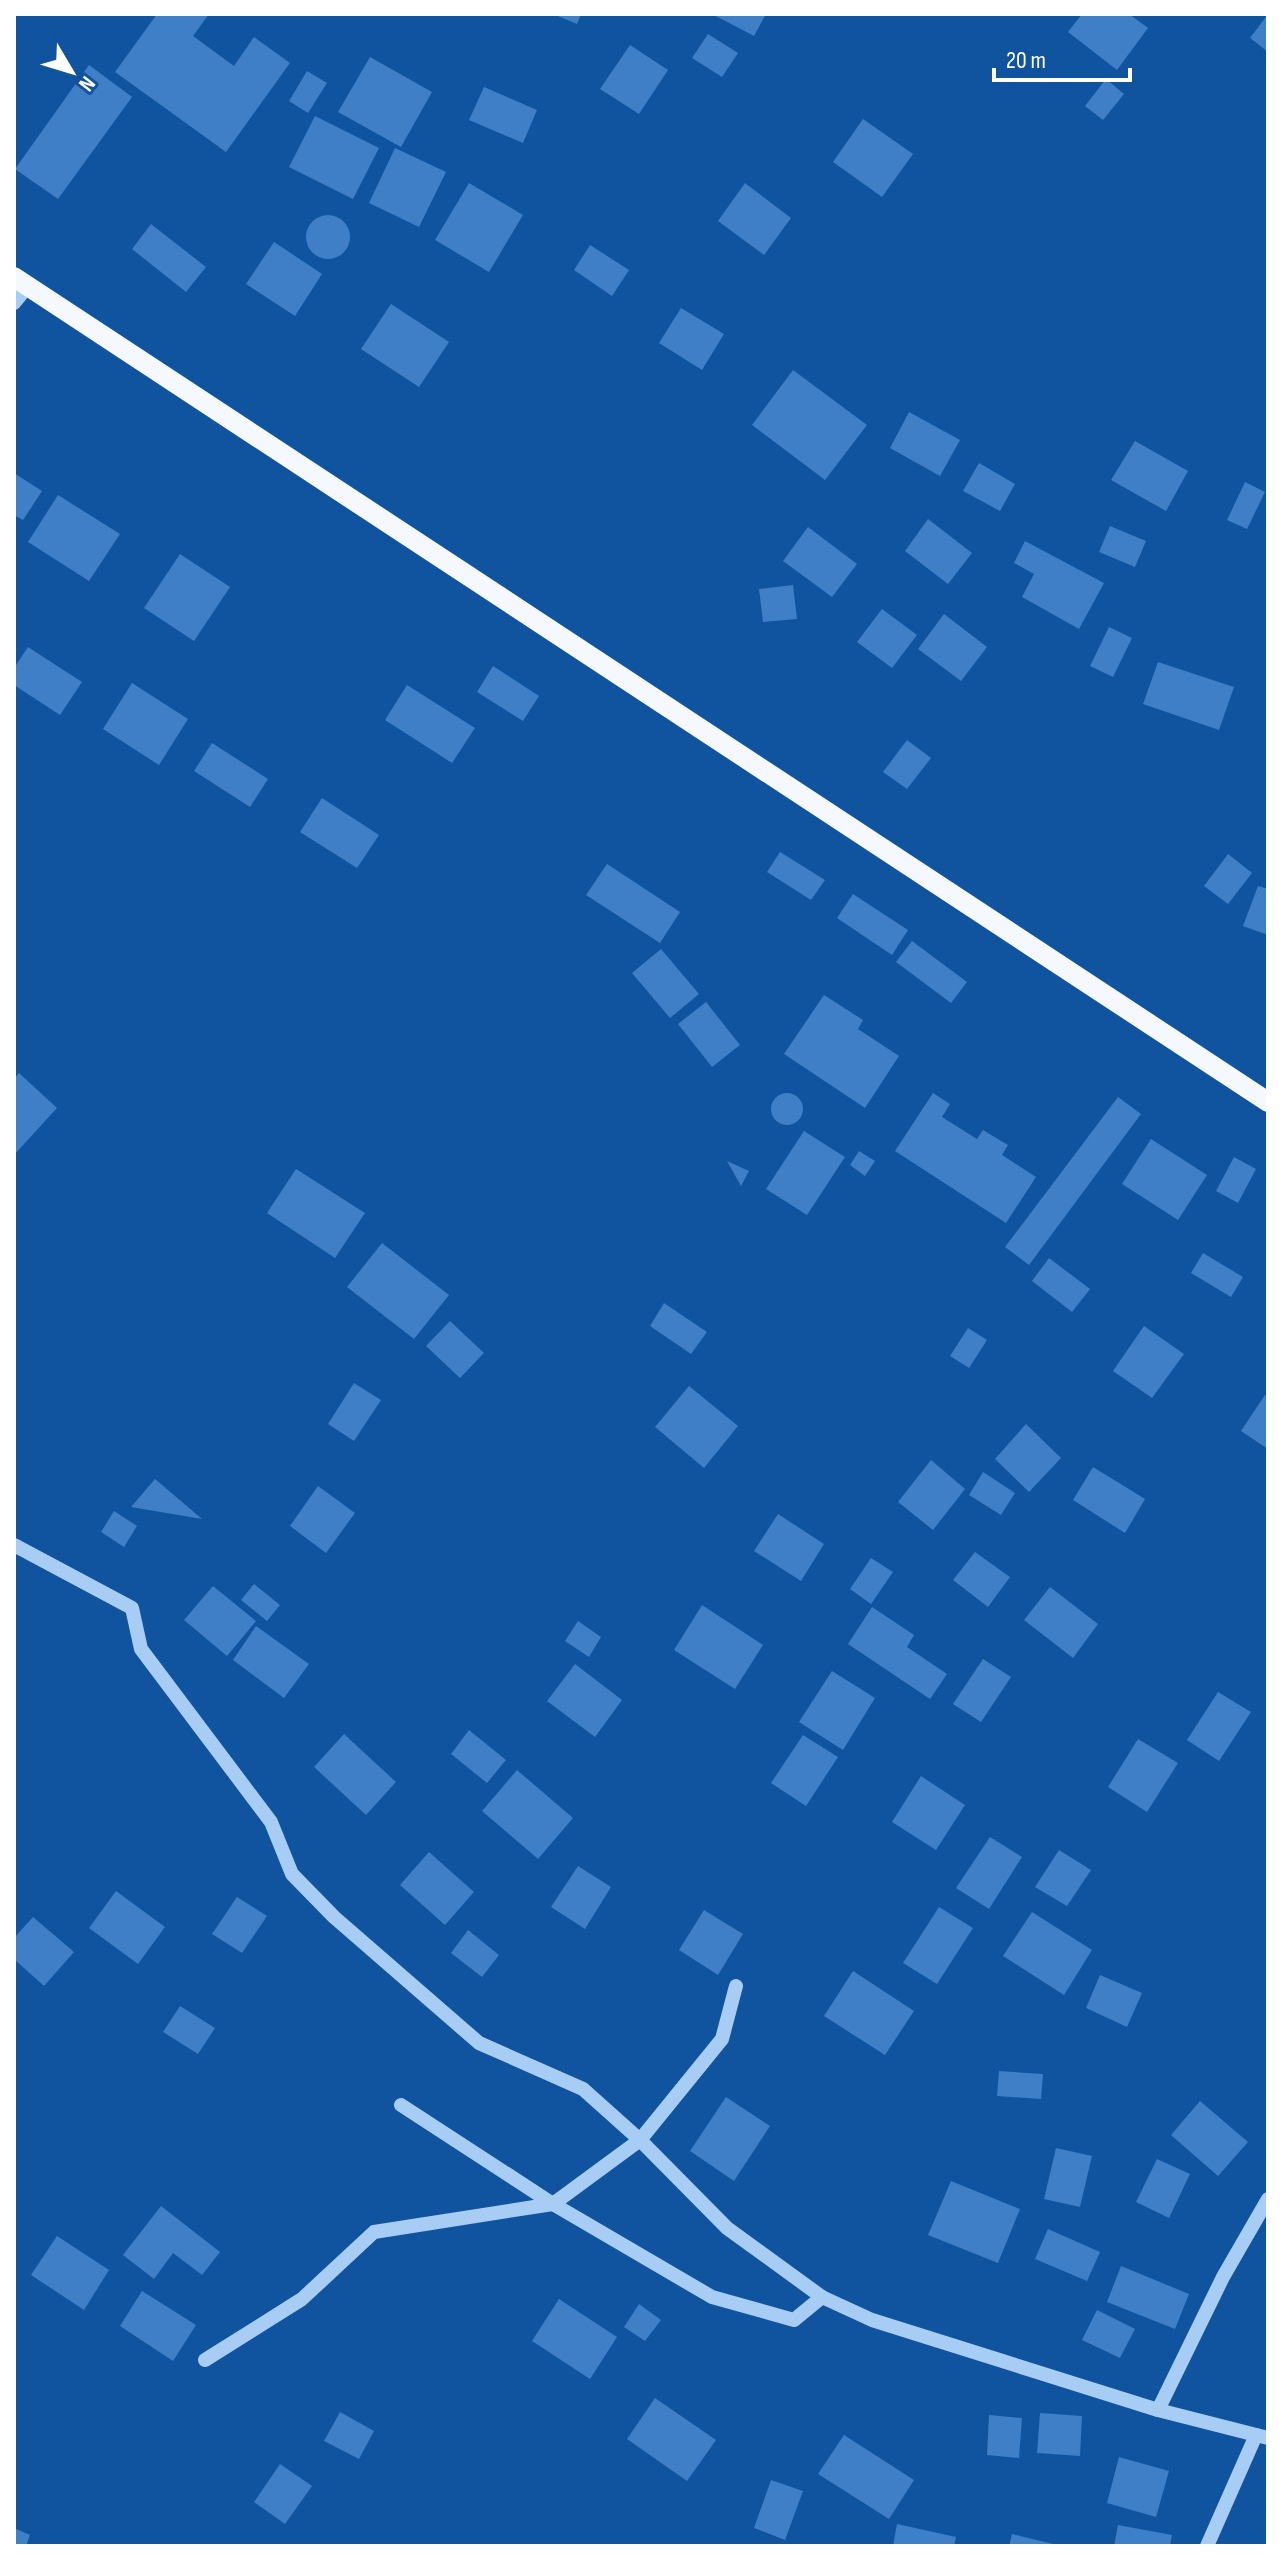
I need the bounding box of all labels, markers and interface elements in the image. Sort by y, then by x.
north arrow [32,32,112,112]
scale bar [994,32,1130,82]
text: 20 m [1006,46,1046,75]
text: N [72,70,101,96]

